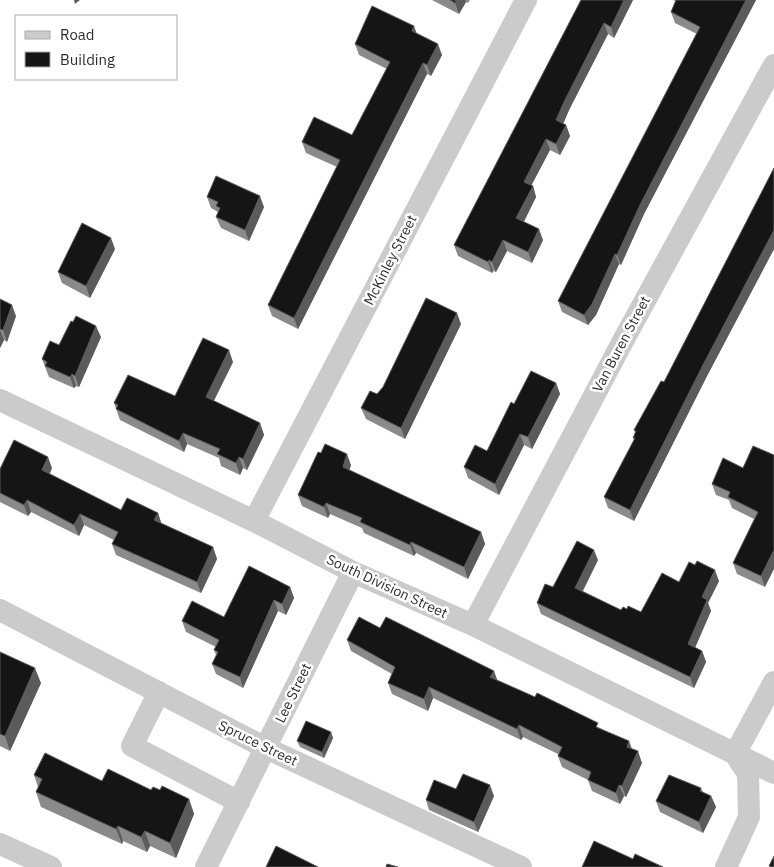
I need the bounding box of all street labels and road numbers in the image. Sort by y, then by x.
street label: McKinley Street [360,212,420,308]
street label: Van Buren Street [588,293,654,395]
street label: South Division Street [324,550,450,622]
street label: Lee Street [271,660,315,726]
street label: Spruce Street [216,716,301,770]

